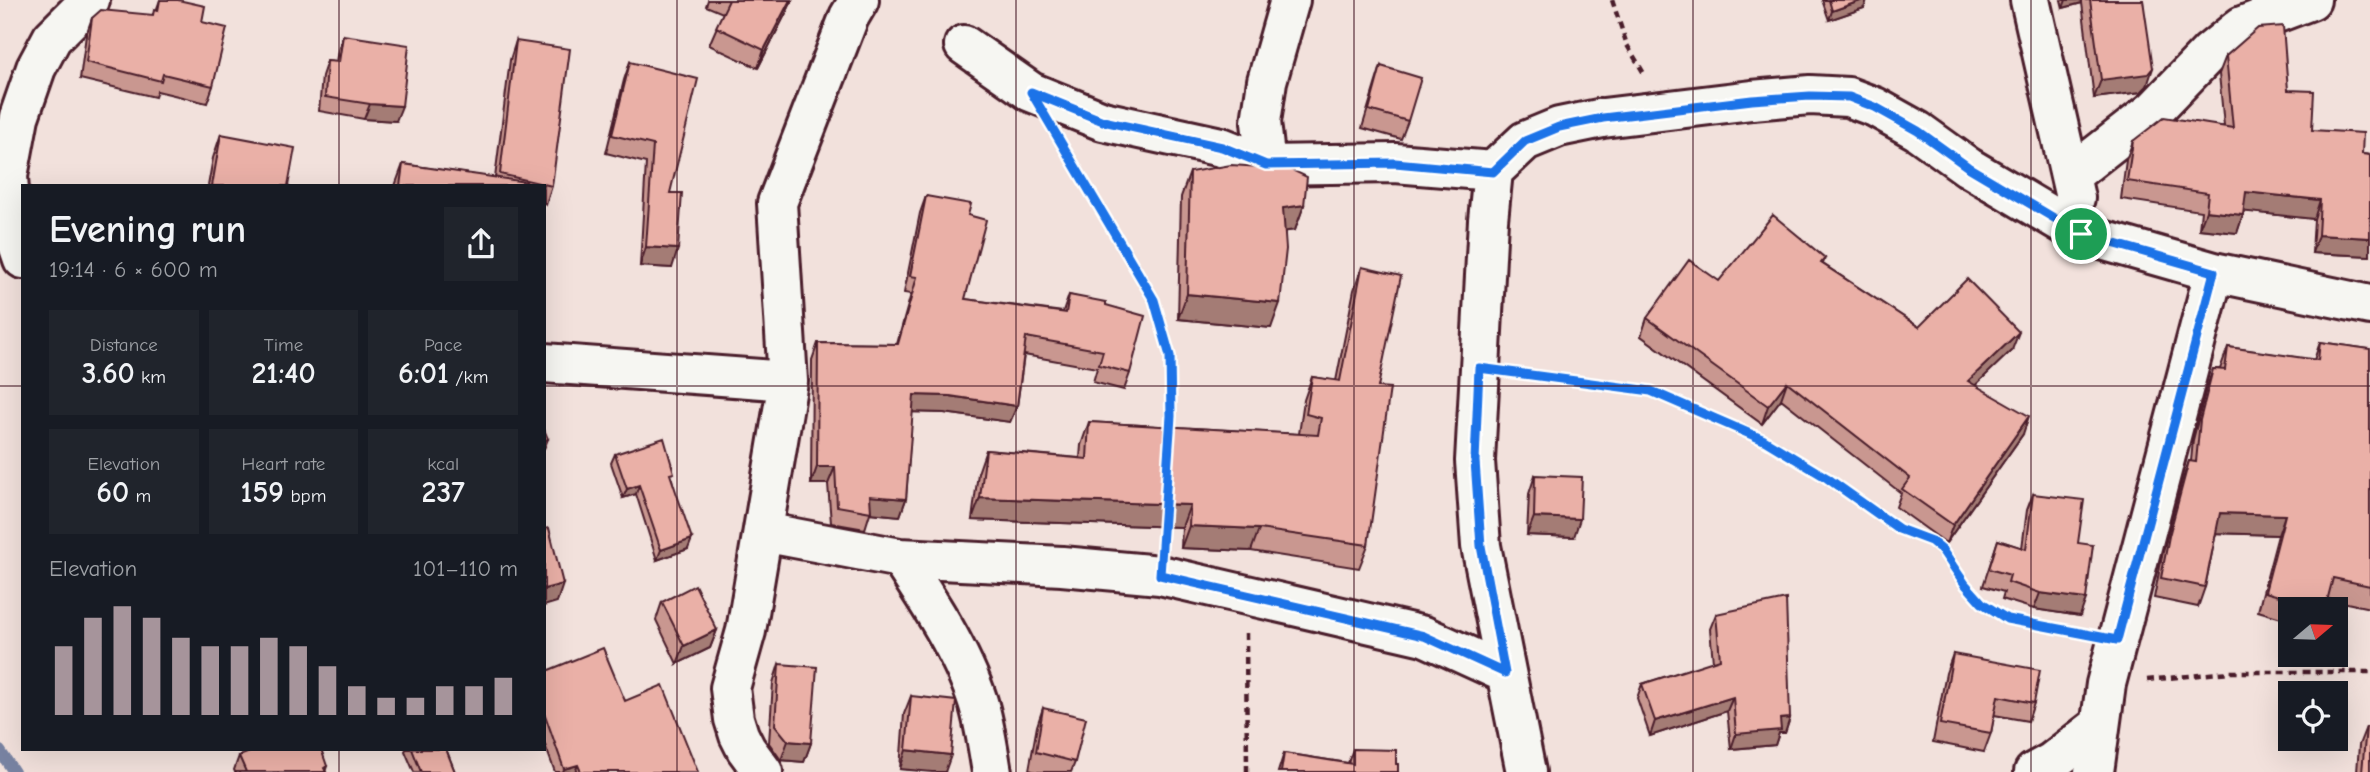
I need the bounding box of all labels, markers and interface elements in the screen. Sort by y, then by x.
pin [2051,204,2111,264]
button: share [444,207,518,281]
text: Evening run [49,208,246,252]
icon: arrive [2062,215,2100,253]
text: 19:14 · 6 × 600 m [49,256,218,283]
text: Distance [90,334,158,356]
text: Time [264,334,303,356]
text: Pace [424,334,462,356]
text: 3.60 [82,356,135,391]
text: 21:40 [251,356,316,391]
text: 6:01 [398,356,449,391]
text: km [135,366,166,388]
text: /km [449,366,488,388]
text: Elevation [87,453,160,475]
text: Heart rate [242,453,325,475]
text: kcal [427,453,459,475]
text: 60 [96,475,129,510]
text: 159 [241,475,284,510]
text: 237 [422,475,465,510]
text: m [129,485,151,507]
text: bpm [284,485,326,507]
text: Elevation [49,555,137,582]
text: 101–110 m [413,555,518,582]
north arrow [2278,597,2348,667]
map controls [2278,597,2348,751]
button: locate [2278,681,2348,751]

